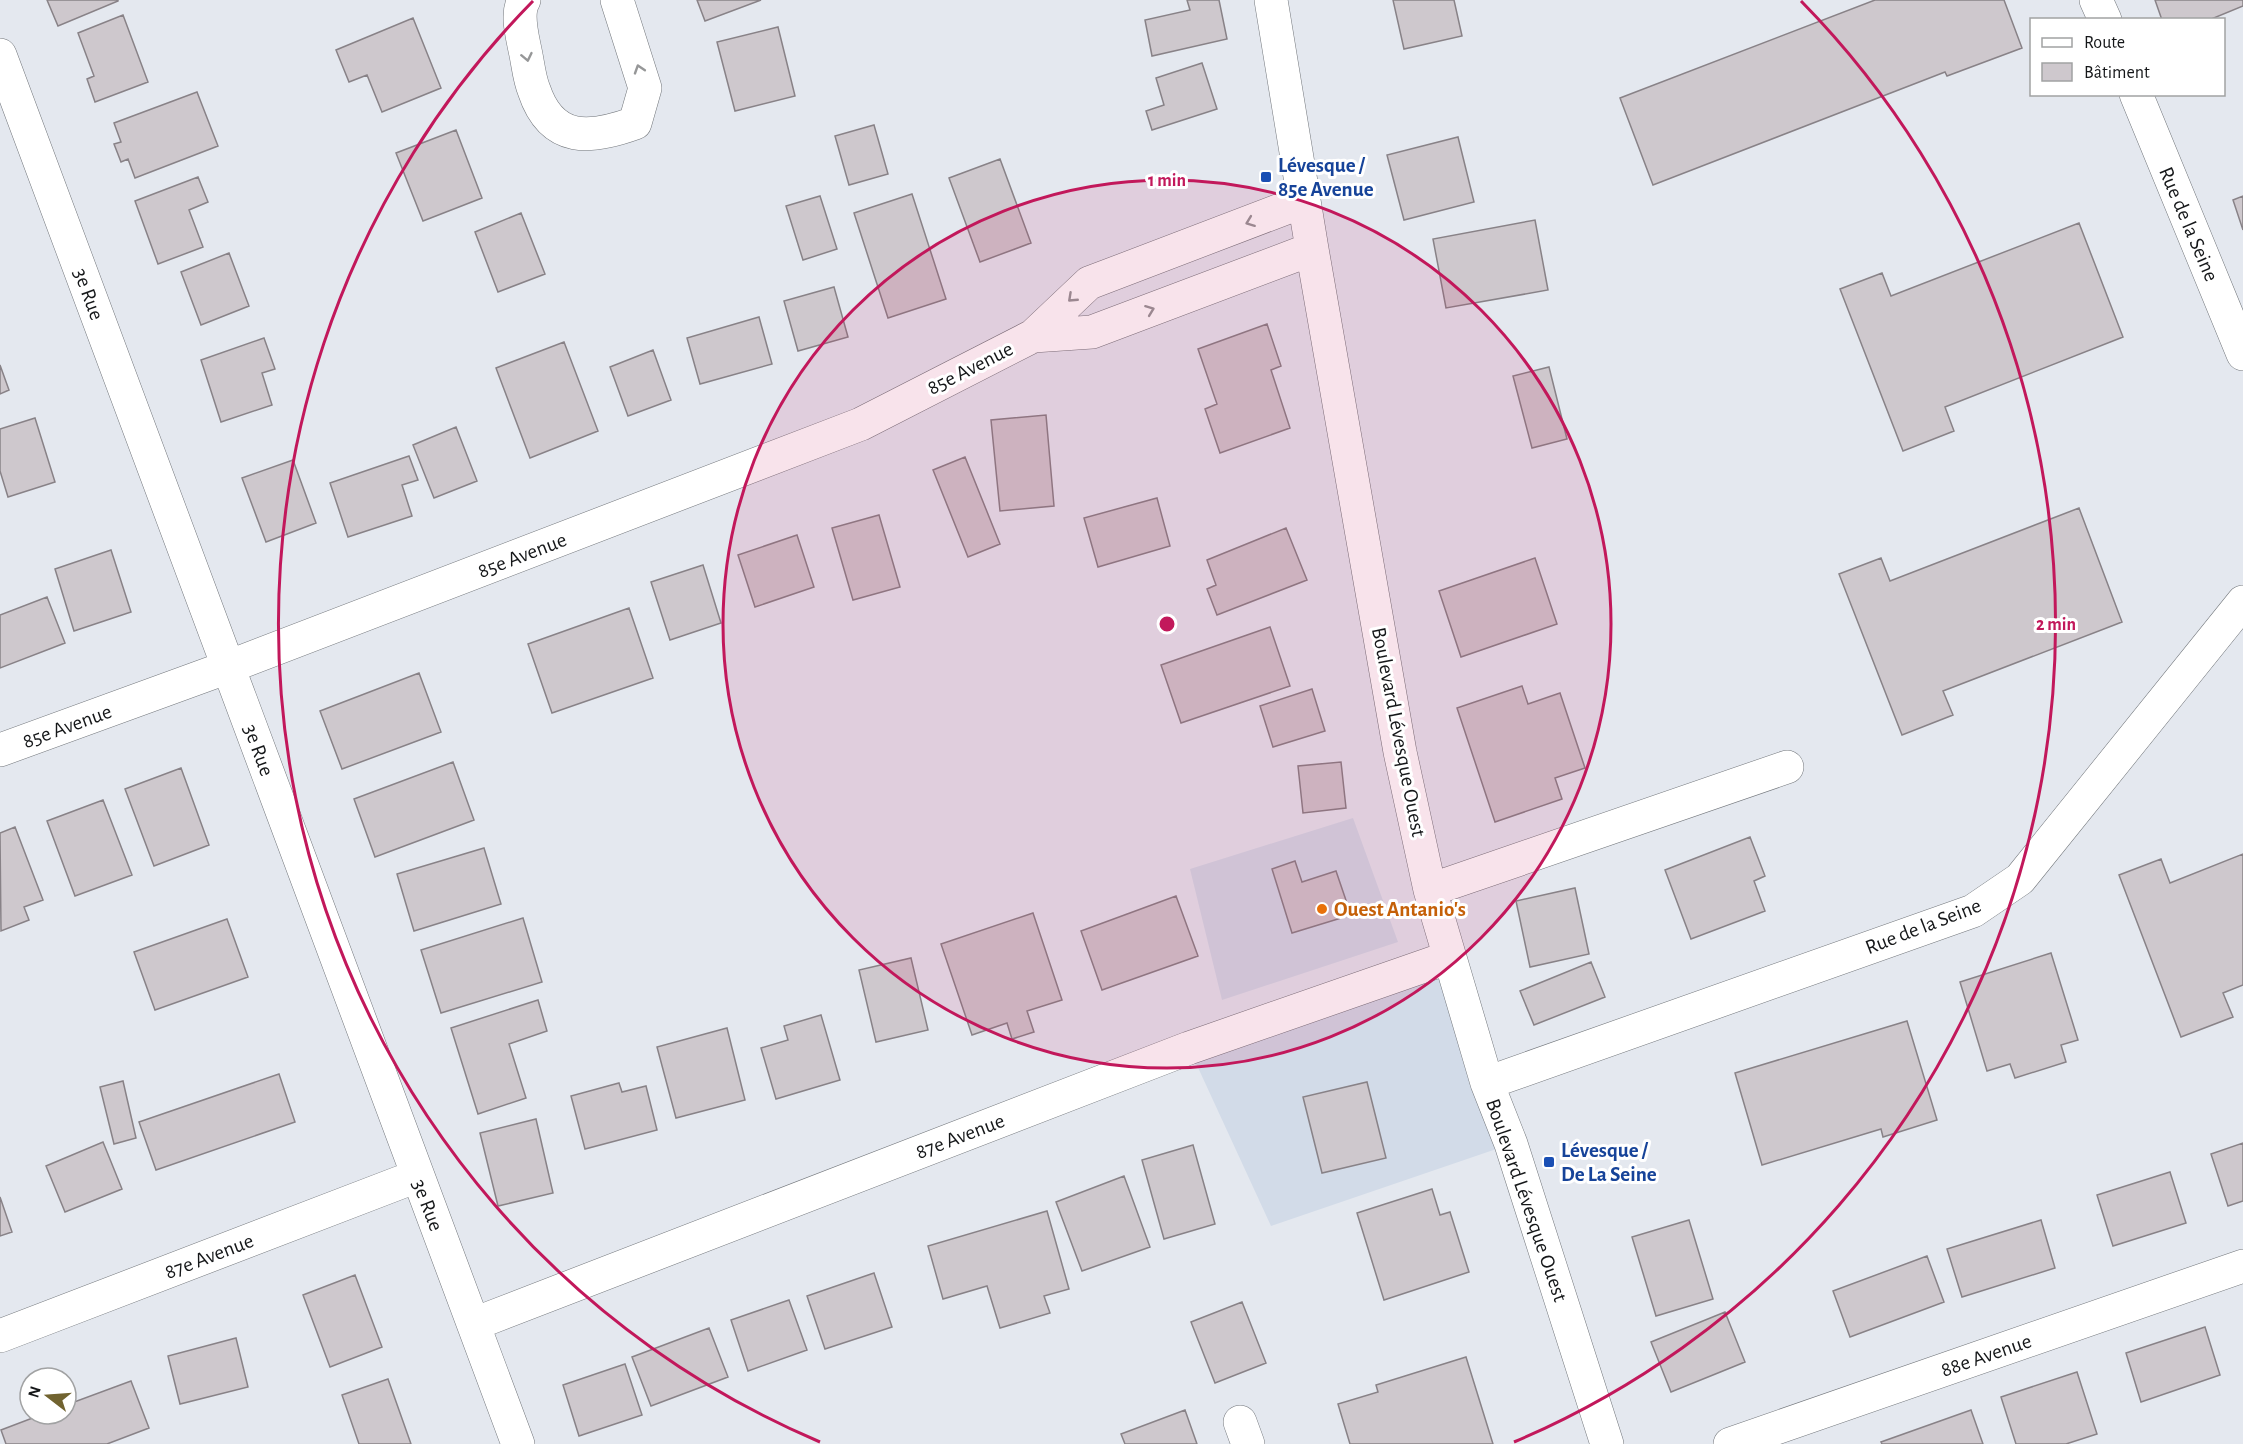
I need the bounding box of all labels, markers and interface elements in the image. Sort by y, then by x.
legend [2030,18,2225,96]
text: Route [2084,34,2125,52]
one-way arrow [520,52,533,62]
one-way arrow [634,64,646,75]
text: Bâtiment [2084,64,2150,82]
place label: Lévesque / 85e Avenue [1278,155,1374,200]
street label: Rue de la Seine [2155,164,2222,285]
marker: Lévesque / 85e Avenue [1259,170,1273,184]
text: 1 min [1148,172,1186,190]
one-way arrow [1245,214,1255,227]
street label: 3e Rue [70,265,108,323]
one-way arrow [1068,291,1079,302]
one-way arrow [1144,305,1155,317]
street label: 85e Avenue [924,338,1016,399]
street label: 85e Avenue [475,529,569,582]
centre of rings [1157,614,1177,634]
text: 2 min [2036,616,2076,634]
street label: Boulevard Lévesque Ouest [1368,626,1429,839]
street label: 85e Avenue [20,701,115,752]
street label: 3e Rue [240,721,278,779]
street label: Rue de la Seine [1862,895,1984,958]
place label: Ouest Antanio's [1334,899,1466,920]
marker: Ouest Antanio's [1315,902,1329,916]
street label: Boulevard Lévesque Ouest [1482,1096,1571,1305]
street label: 87e Avenue [913,1110,1007,1163]
place label: Lévesque / De La Seine [1561,1140,1657,1185]
marker: Lévesque / De La Seine [1542,1155,1556,1169]
street label: 3e Rue [408,1176,447,1234]
street label: 87e Avenue [162,1230,256,1283]
street label: 88e Avenue [1938,1330,2034,1381]
north arrow [18,1366,78,1426]
text: N [25,1384,44,1400]

